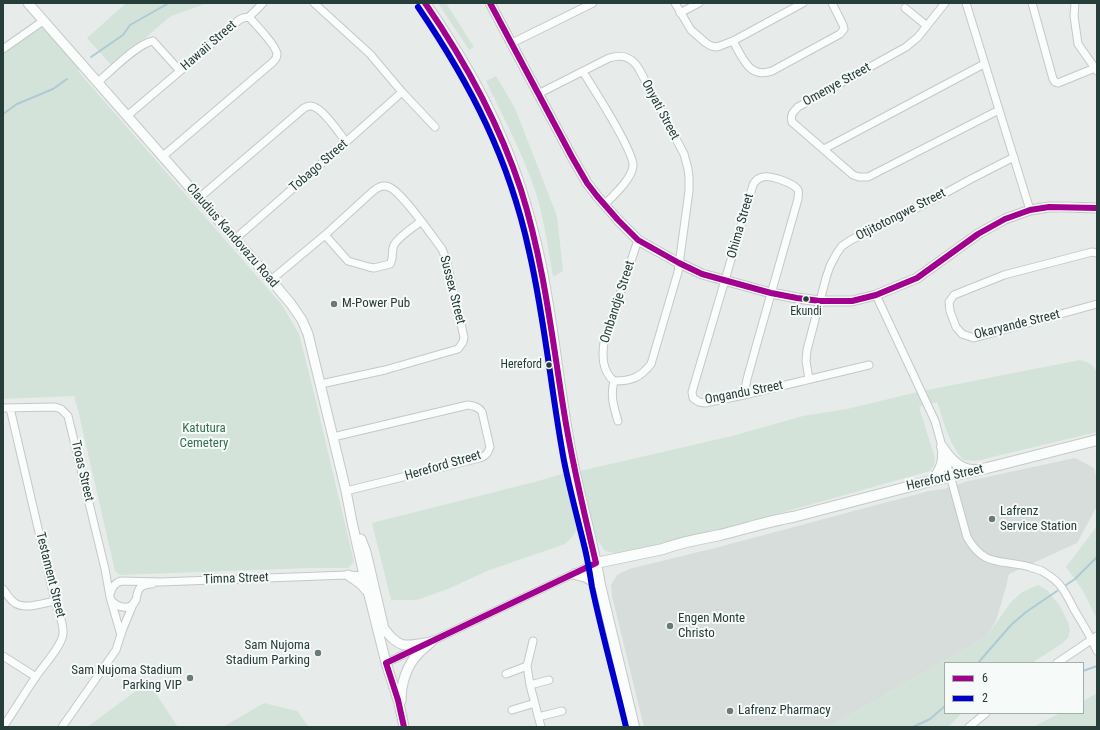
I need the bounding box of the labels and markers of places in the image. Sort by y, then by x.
marker: Ekundi [801,294,811,304]
place label: M-Power Pub [342,296,410,312]
marker: M-Power Pub [329,299,339,309]
place label: Ekundi [790,305,822,319]
place label: Hereford [500,358,542,372]
marker: Hereford [544,360,554,370]
place label: Lafrenz Service Station [1000,504,1077,535]
marker: Lafrenz Service Station [987,514,997,524]
place label: Engen Monte Christo [678,611,745,642]
marker: Engen Monte Christo [665,621,675,631]
place label: Sam Nujoma Stadium Parking [226,638,310,669]
marker: Sam Nujoma Stadium Parking [313,648,323,658]
place label: Sam Nujoma Stadium Parking VIP [71,663,182,694]
marker: Sam Nujoma Stadium Parking VIP [185,673,195,683]
place label: Lafrenz Pharmacy [738,703,831,719]
marker: Lafrenz Pharmacy [725,706,735,716]

